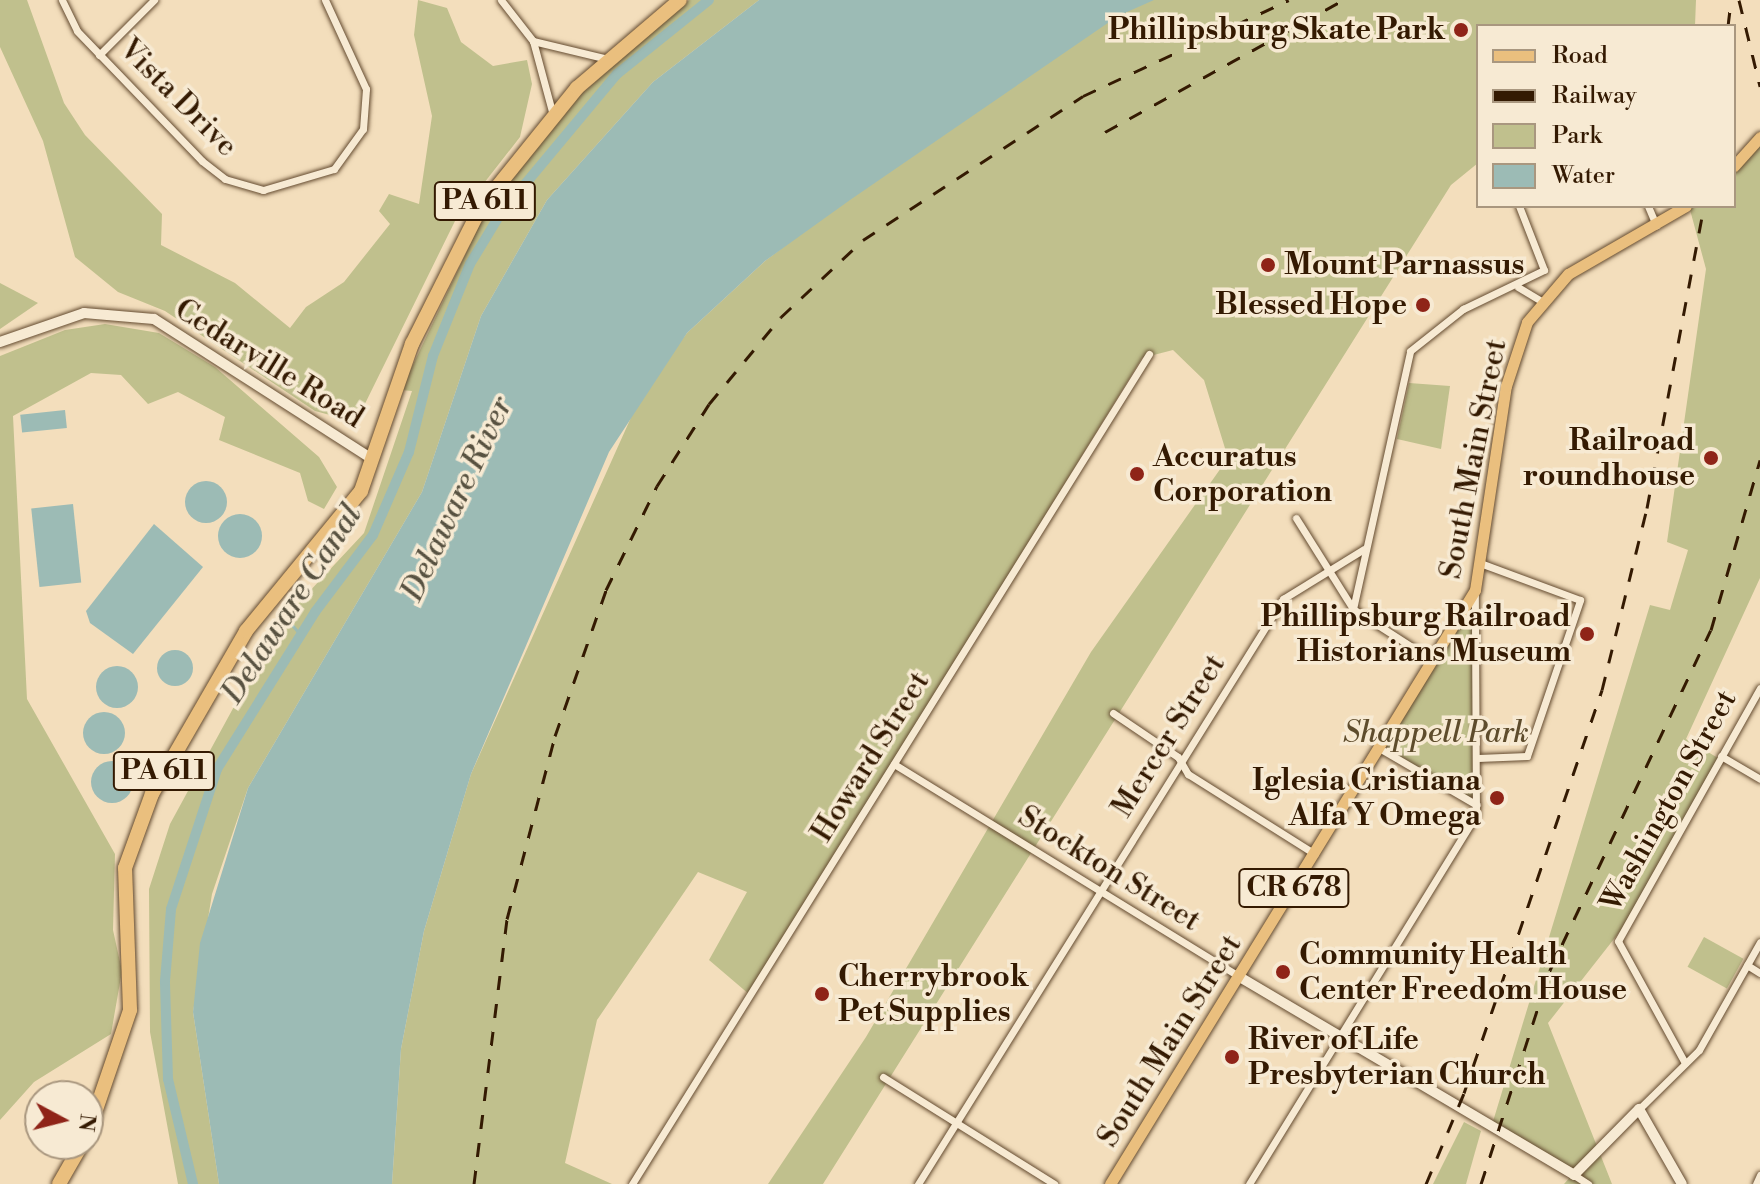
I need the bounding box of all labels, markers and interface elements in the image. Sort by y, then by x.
place label: Phillipsburg Skate Park [1108,12,1445,48]
marker: Phillipsburg Skate Park [1452,21,1470,39]
legend [1476,24,1736,208]
street label: Vista Drive [112,32,244,164]
text: Road [1552,41,1608,71]
text: Railway [1552,81,1637,111]
text: Park [1552,121,1602,151]
text: Water [1552,161,1615,191]
road number: PA 611 [433,177,537,225]
place label: Mount Parnassus [1284,247,1524,283]
marker: Mount Parnassus [1259,256,1277,274]
place label: Blessed Hope [1215,287,1407,323]
street label: Cedarville Road [168,292,370,436]
marker: Blessed Hope [1414,296,1432,314]
street label: South Main Street [1433,336,1515,582]
water label: Delaware River [393,391,521,607]
place label: Railroad roundhouse [1523,423,1695,494]
place label: Accuratus Corporation [1153,439,1332,510]
marker: Railroad roundhouse [1702,449,1720,467]
marker: Accuratus Corporation [1128,465,1146,483]
water label: Delaware Canal [213,497,371,711]
place label: Phillipsburg Railroad Historians Museum [1260,599,1571,670]
marker: Phillipsburg Railroad Historians Museum [1578,625,1596,643]
street label: Mercer Street [1105,648,1233,824]
street label: Howard Street [804,665,938,849]
street label: Washington Street [1593,684,1745,918]
park label: Shappell Park [1343,715,1529,751]
road number: PA 611 [112,747,216,795]
place label: Iglesia Cristiana Alfa Y Omega [1252,763,1481,834]
marker: Iglesia Cristiana Alfa Y Omega [1488,789,1506,807]
street label: Stockton Street [1011,799,1207,939]
road number: CR 678 [1238,864,1350,912]
street label: South Main Street [1090,928,1250,1154]
place label: Community Health Center Freedom House [1299,937,1627,1008]
place label: Cherrybrook Pet Supplies [838,959,1029,1030]
marker: Community Health Center Freedom House [1274,963,1292,981]
marker: Cherrybrook Pet Supplies [813,985,831,1003]
place label: River of Life Presbyterian Church [1248,1022,1546,1092]
marker: River of Life Presbyterian Church [1223,1048,1241,1066]
north arrow [24,1080,104,1160]
text: N [72,1112,101,1133]

